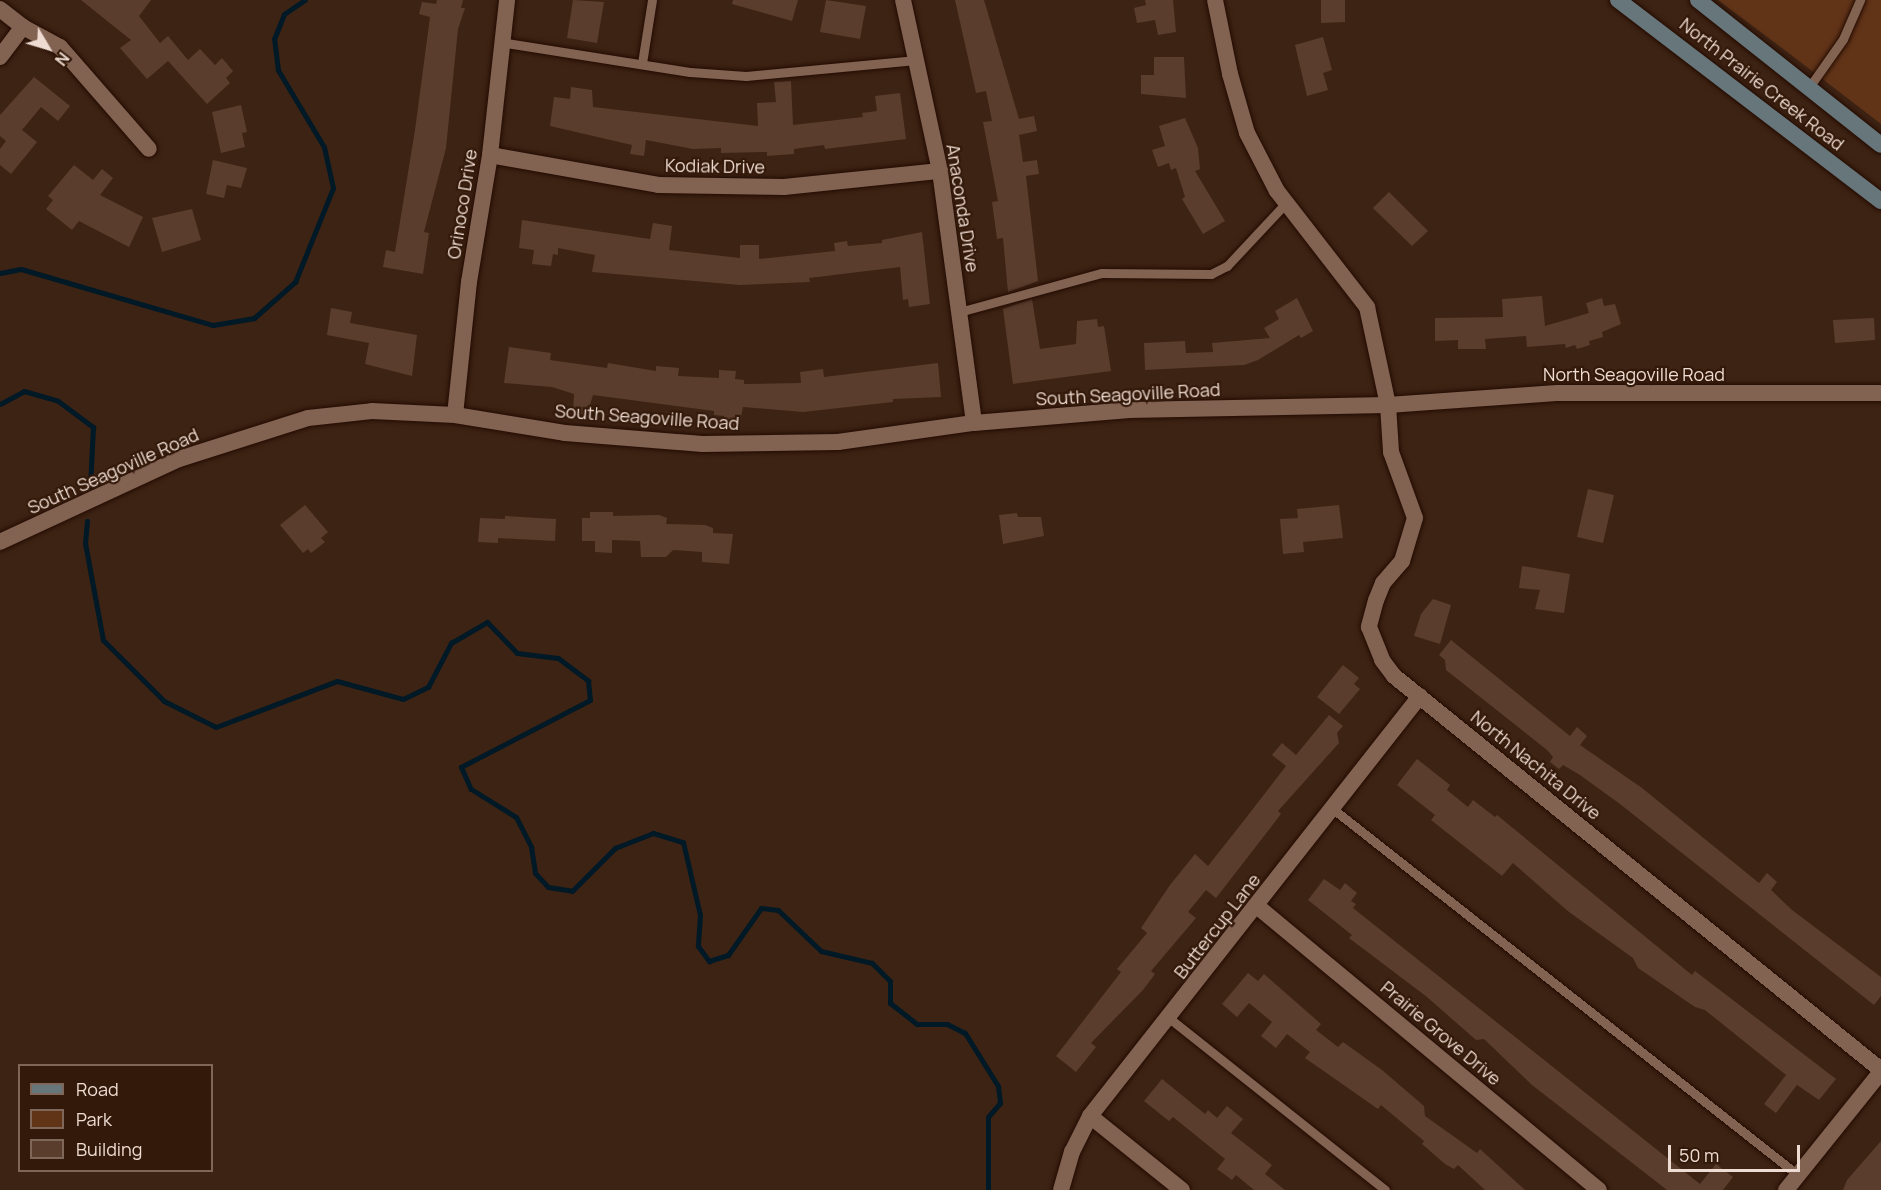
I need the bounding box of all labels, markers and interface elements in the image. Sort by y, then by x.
street label: North Prairie Creek Road [1676,13,1848,155]
north arrow [18,18,78,78]
text: N [50,48,74,70]
street label: Anaconda Drive [942,142,984,274]
street label: Orinoco Drive [443,147,481,261]
street label: Kodiak Drive [665,154,765,178]
street label: North Seagoville Road [1543,363,1725,385]
street label: South Seagoville Road [1035,378,1221,410]
street label: South Seagoville Road [554,400,740,434]
street label: South Seagoville Road [24,424,202,518]
street label: North Nachita Drive [1467,706,1605,824]
street label: Buttercup Lane [1169,869,1265,983]
street label: Prairie Grove Drive [1376,976,1506,1090]
legend [18,1064,213,1172]
text: Road [76,1077,119,1101]
text: Park [76,1107,112,1131]
scale bar [1671,1133,1803,1171]
text: Building [76,1137,142,1161]
text: 50 m [1679,1143,1719,1167]

